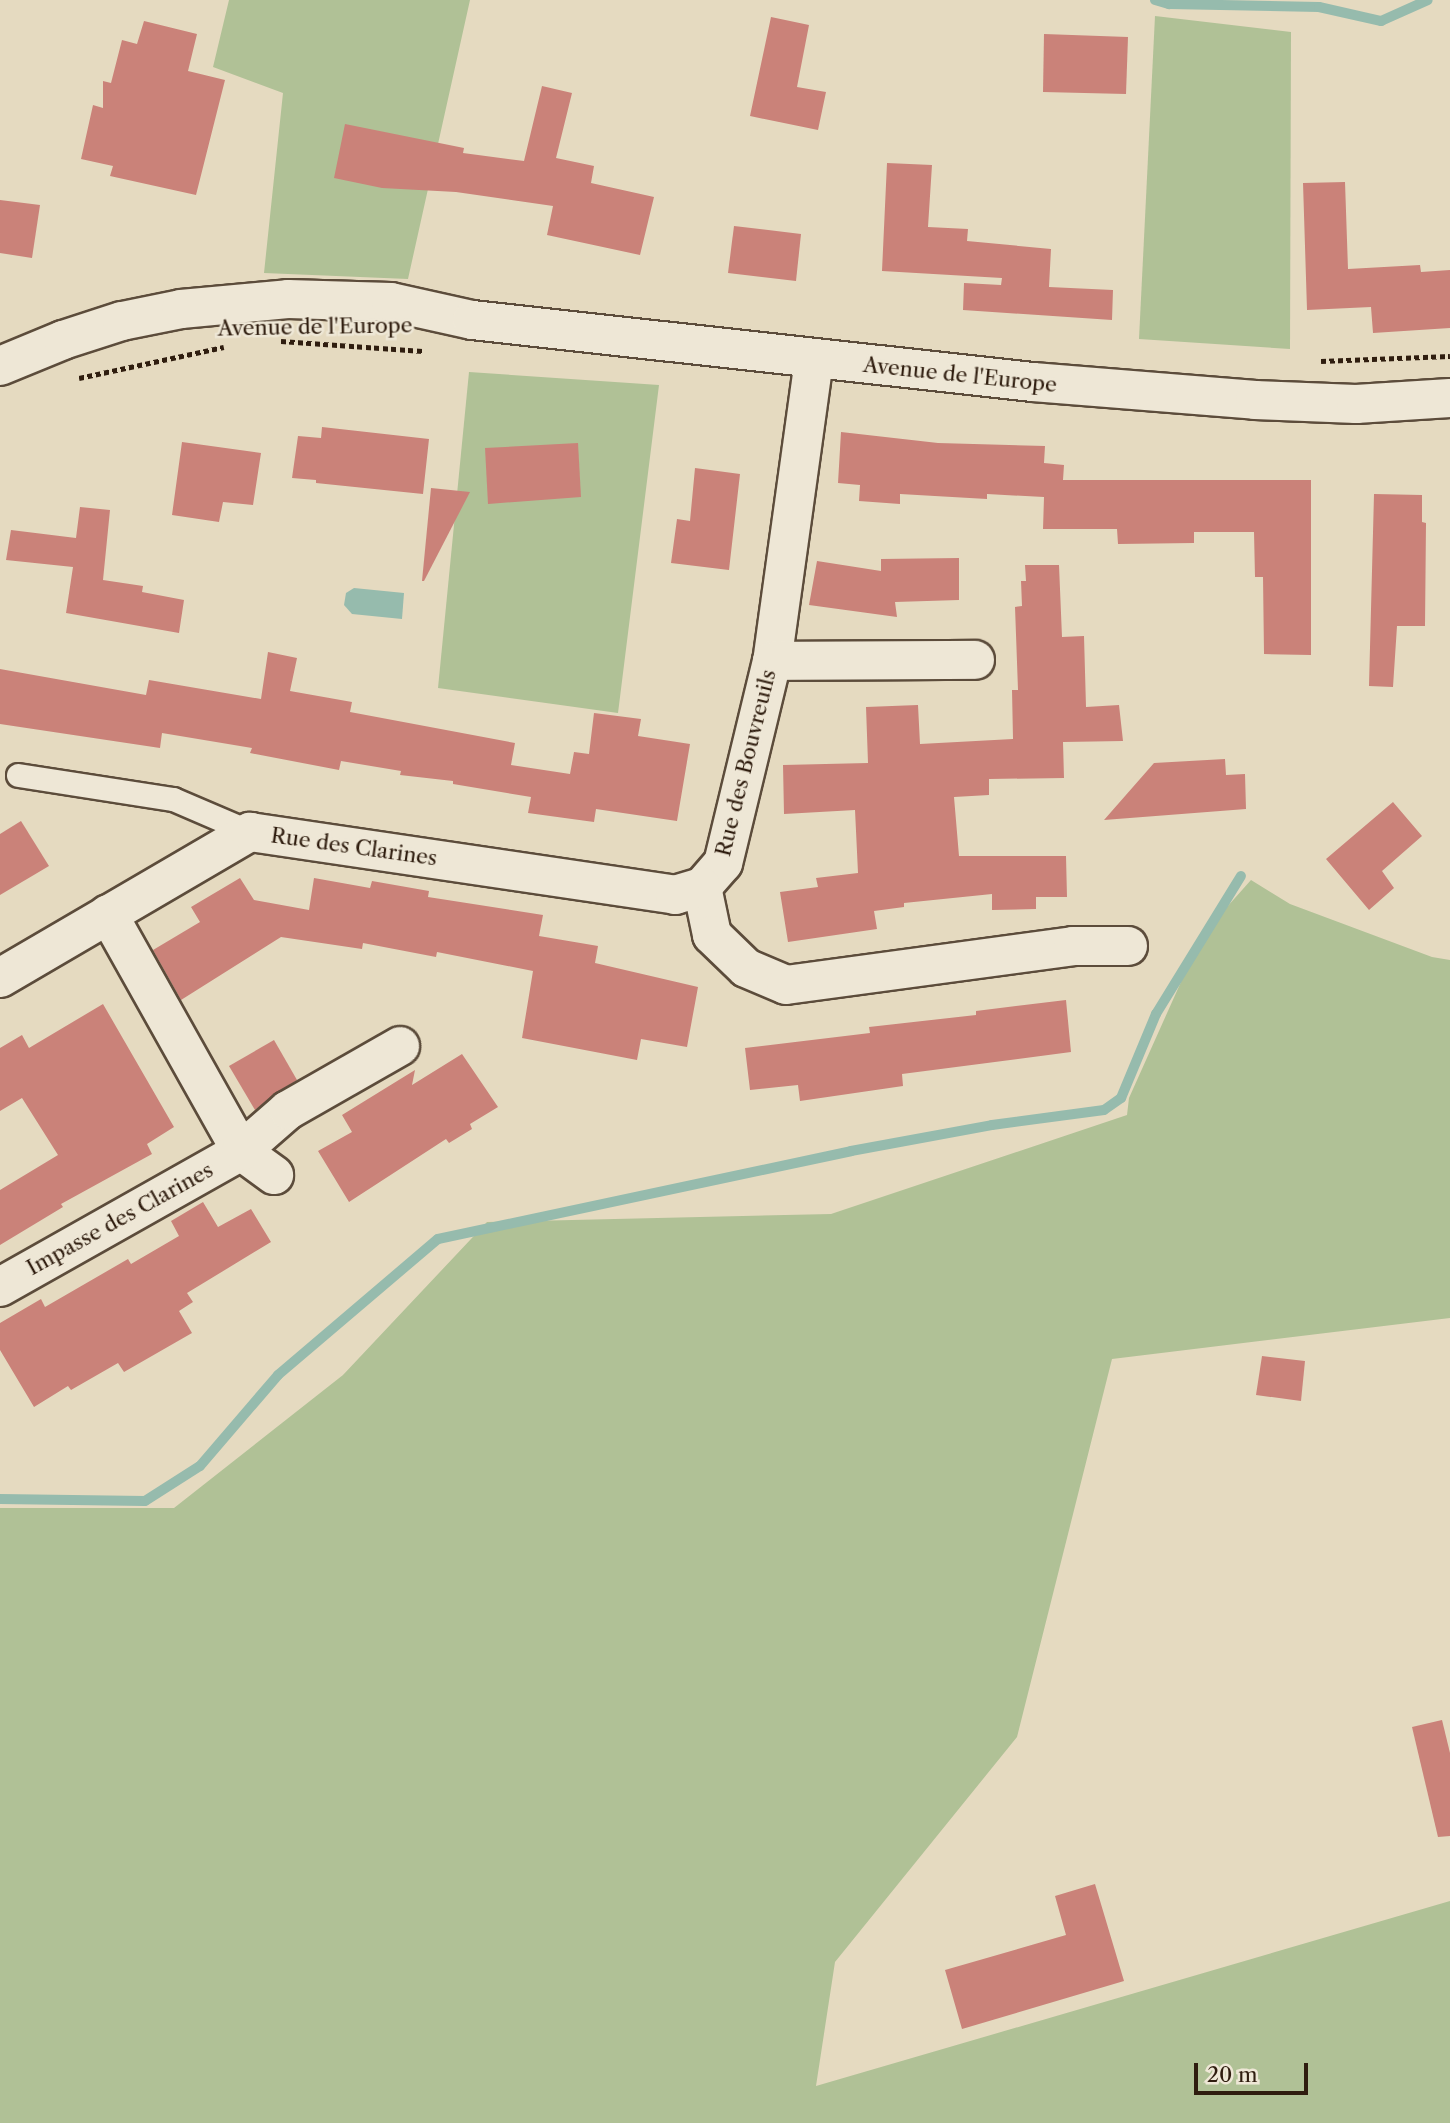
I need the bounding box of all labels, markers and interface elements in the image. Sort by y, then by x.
street label: Avenue de l'Europe [217,313,413,341]
street label: Avenue de l'Europe [862,352,1058,398]
street label: Rue des Bouvreuils [711,667,781,859]
street label: Rue des Clarines [269,823,439,871]
street label: Impasse des Clarines [22,1157,218,1281]
scale bar [1198,2050,1312,2094]
text: 20 m [1207,2062,1258,2087]

